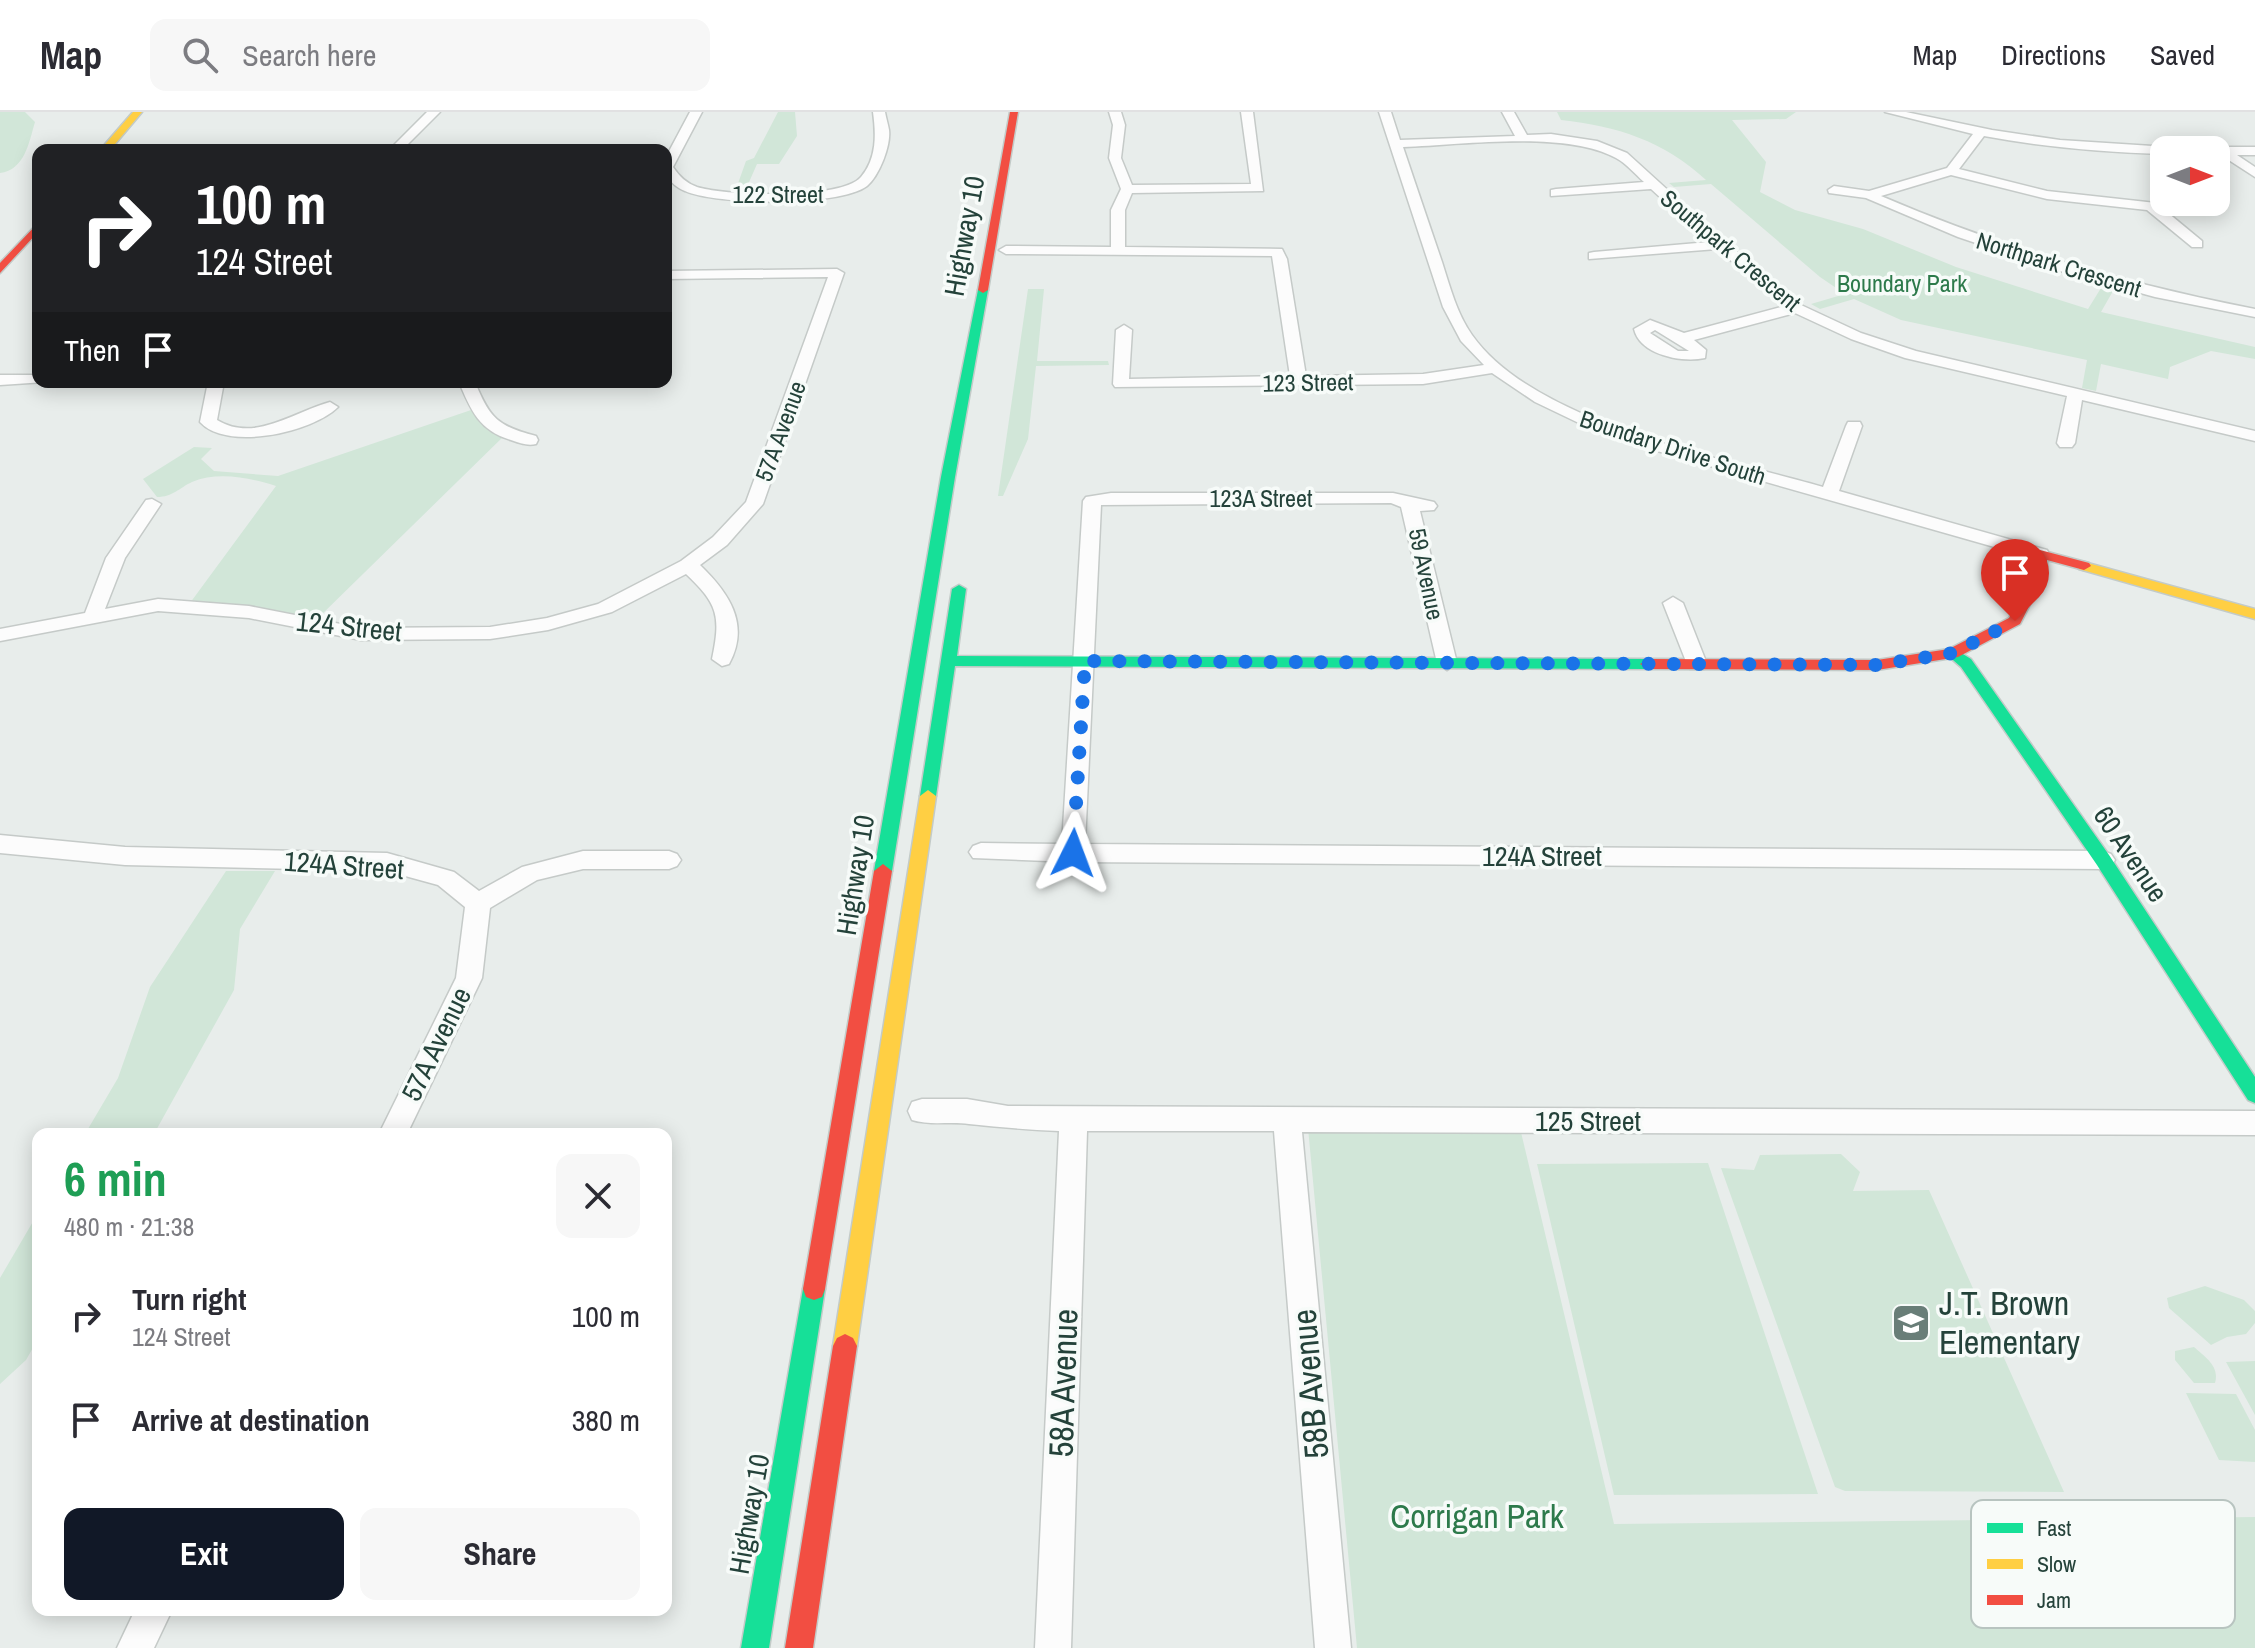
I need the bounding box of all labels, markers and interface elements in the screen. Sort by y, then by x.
search box [150,19,710,91]
text: Map [40,30,102,81]
icon: search [178,33,222,77]
text: Search here [242,35,376,75]
text: Map [1913,36,1957,74]
text: Directions [2001,36,2106,74]
text: Saved [2150,36,2215,74]
north arrow [2150,136,2230,216]
map controls [2150,136,2230,216]
text: 100 m [196,166,326,241]
street label: Highway 10 [935,173,993,299]
icon: right [64,176,168,280]
street label: 122 Street [733,178,824,210]
street label: Southpark Crescent [1654,182,1808,318]
street label: Northpark Crescent [1973,224,2146,304]
text: 124 Street [196,238,332,286]
park label: Boundary Park [1837,267,1967,299]
icon: arrive [136,328,180,372]
text: Then [64,330,120,370]
street label: 123 Street [1262,365,1354,399]
street label: 57A Avenue [747,376,813,486]
street label: Boundary Drive South [1576,402,1770,492]
street label: 123A Street [1210,482,1313,514]
street label: 59 Avenue [1402,525,1452,623]
pin [1981,539,2049,621]
icon: arrive [1993,551,2037,595]
street label: 124 Street [294,602,404,650]
street label: 60 Avenue [2085,799,2177,909]
position arrow [1031,811,1115,895]
street label: Highway 10 [827,812,883,938]
street label: 124A Street [1482,837,1602,875]
street label: 124A Street [283,842,405,888]
street label: 57A Avenue [392,981,480,1107]
street label: 125 Street [1535,1102,1641,1140]
text: 6 min [64,1146,167,1211]
button: close [556,1154,640,1238]
text: 480 m · 21:38 [64,1209,194,1244]
text: Turn right [132,1279,246,1319]
place label: J.T. Brown Elementary [1939,1280,2080,1365]
icon: right [64,1294,108,1338]
text: 100 m [572,1296,640,1336]
school or university icon: J.T. Brown Elementary [1890,1302,1932,1344]
street label: 58B Avenue [1281,1307,1339,1461]
street label: 58A Avenue [1037,1308,1089,1458]
text: 124 Street [132,1319,230,1354]
icon: arrive [64,1398,108,1442]
text: Arrive at destination [132,1400,370,1440]
text: 380 m [572,1400,640,1440]
street label: Highway 10 [720,1451,778,1577]
park label: Corrigan Park [1390,1493,1564,1539]
legend [1971,1500,2235,1628]
button: Exit [64,1508,344,1600]
button: Share [360,1508,640,1600]
text: Fast [2037,1513,2071,1543]
text: Slow [2037,1549,2076,1579]
text: Jam [2037,1585,2071,1615]

